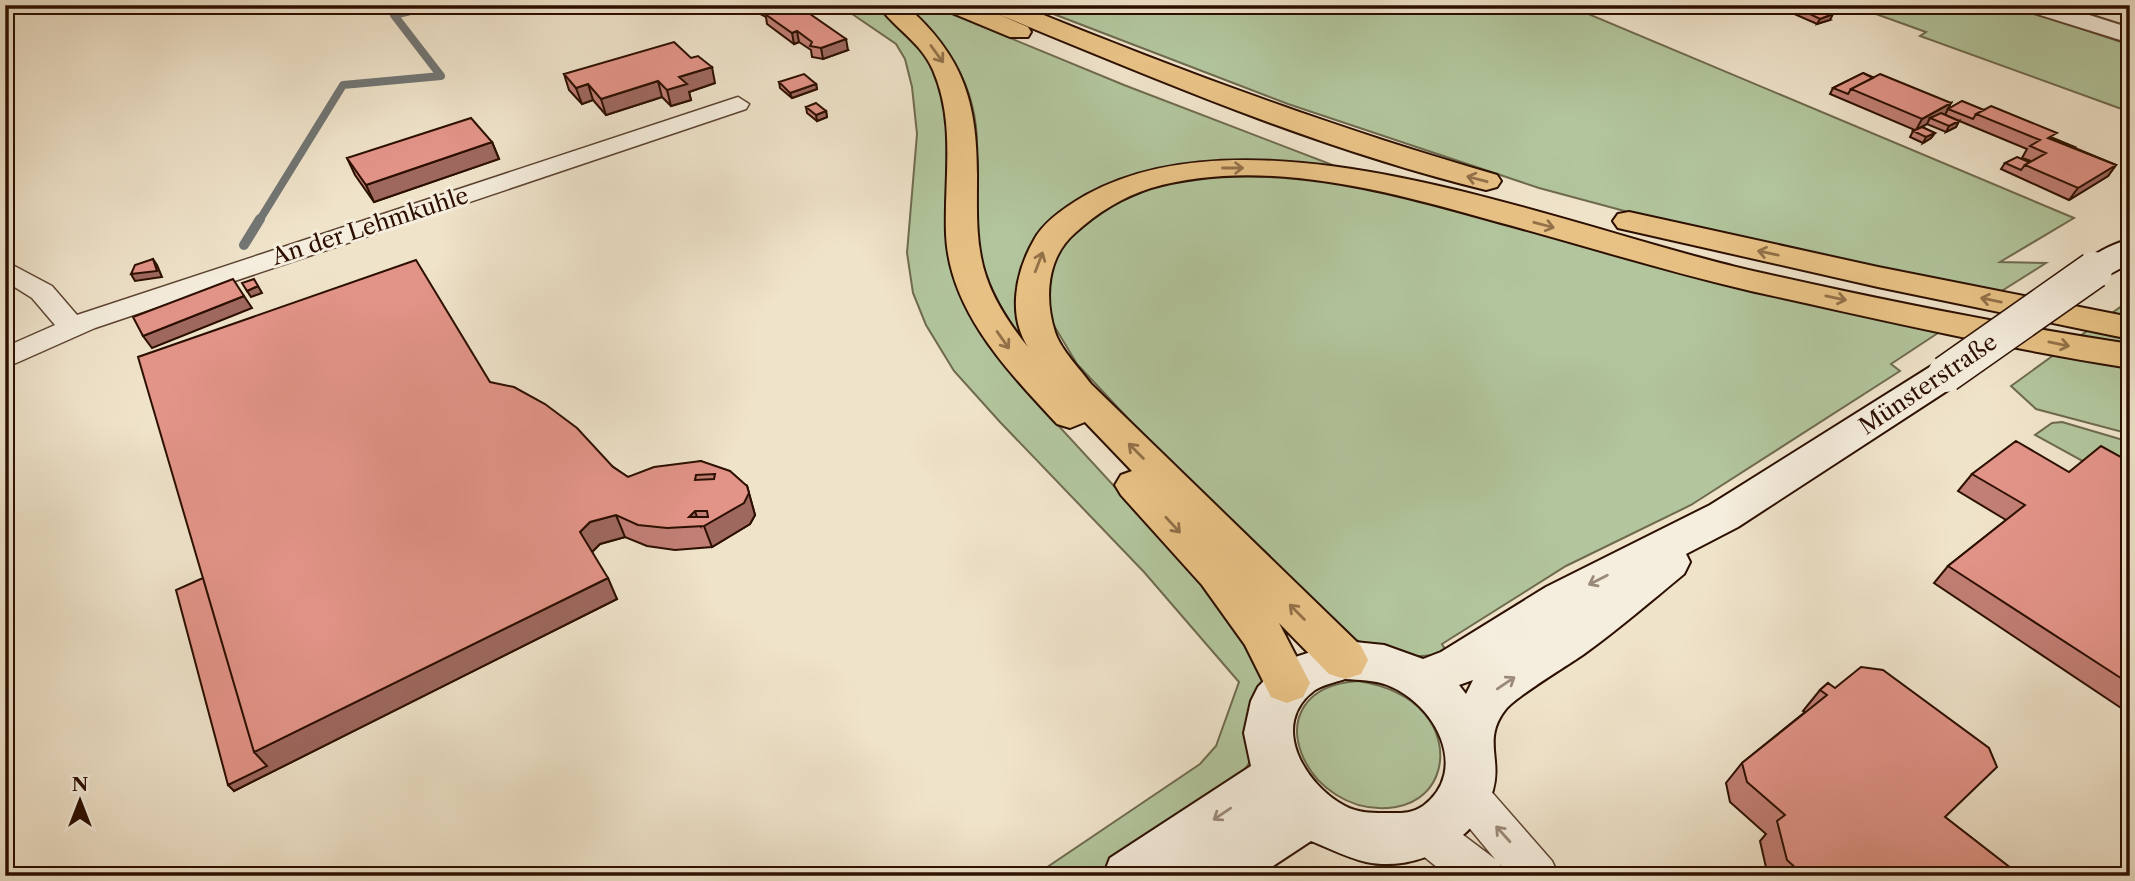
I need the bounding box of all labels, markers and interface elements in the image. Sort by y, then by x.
one-way arrow [930,44,944,63]
one-way arrow [1221,161,1244,175]
one-way arrow [1466,172,1488,185]
street label: An der Lehmkuhle [267,181,472,271]
one-way arrow [1533,219,1555,232]
one-way arrow [1757,246,1780,259]
one-way arrow [1034,251,1047,273]
one-way arrow [1824,292,1847,306]
one-way arrow [1980,293,2003,307]
street label: Münsterstraße [1854,328,2002,440]
one-way arrow [996,329,1010,349]
one-way arrow [2047,338,2070,352]
one-way arrow [1128,442,1145,459]
one-way arrow [1164,517,1181,534]
one-way arrow [1588,574,1609,588]
one-way arrow [1289,603,1306,620]
one-way arrow [1496,676,1515,690]
north arrow [46,766,116,836]
text: N [72,773,88,796]
one-way arrow [1212,807,1232,821]
one-way arrow [1495,825,1511,843]

